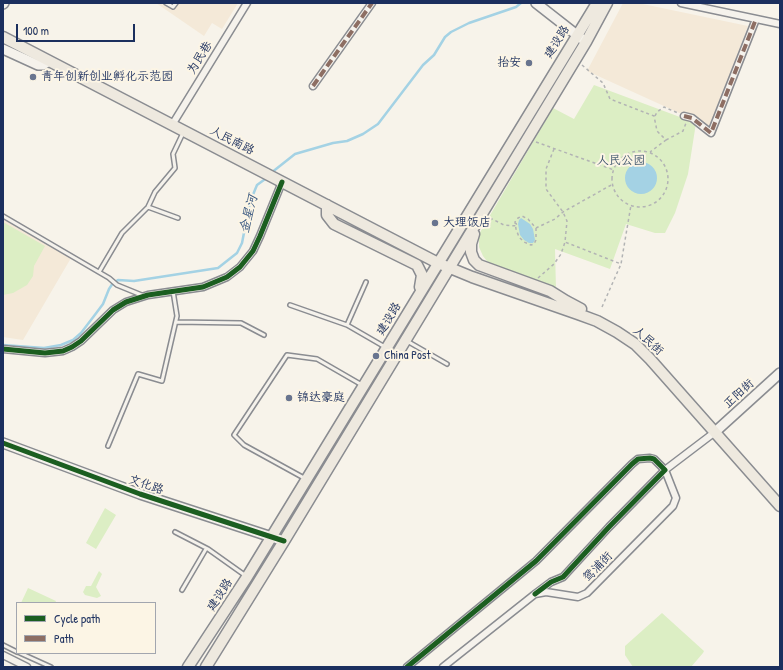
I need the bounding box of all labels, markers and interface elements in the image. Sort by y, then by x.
scale bar [18,16,137,42]
text: 100 m [23,22,49,39]
street label: 建设路 [541,23,573,61]
street label: 为民巷 [184,39,216,77]
place label: 抬安 [497,56,521,70]
marker: 抬安 [524,58,534,68]
place label: 青年创新创业孵化示范园 [41,70,173,84]
marker: 青年创新创业孵化示范园 [28,72,38,82]
street label: 人民南路 [207,124,257,158]
park label: 人民公园 [597,154,645,168]
water label: 金星河 [237,193,261,235]
place label: 大理饭店 [443,216,491,230]
marker: 大理饭店 [430,218,440,228]
street label: 建设路 [374,300,404,338]
street label: 人民街 [630,324,666,358]
place label: China Post [384,349,431,363]
marker: China Post [371,351,381,361]
street label: 正阳街 [721,377,757,411]
place label: 锦达豪庭 [297,391,345,405]
marker: 锦达豪庭 [284,393,294,403]
street label: 文化路 [127,472,165,498]
street label: 鸳浦街 [580,549,616,585]
street label: 建设路 [204,576,236,614]
legend [16,602,156,654]
text: Cycle path [54,610,100,627]
text: Path [54,630,74,647]

